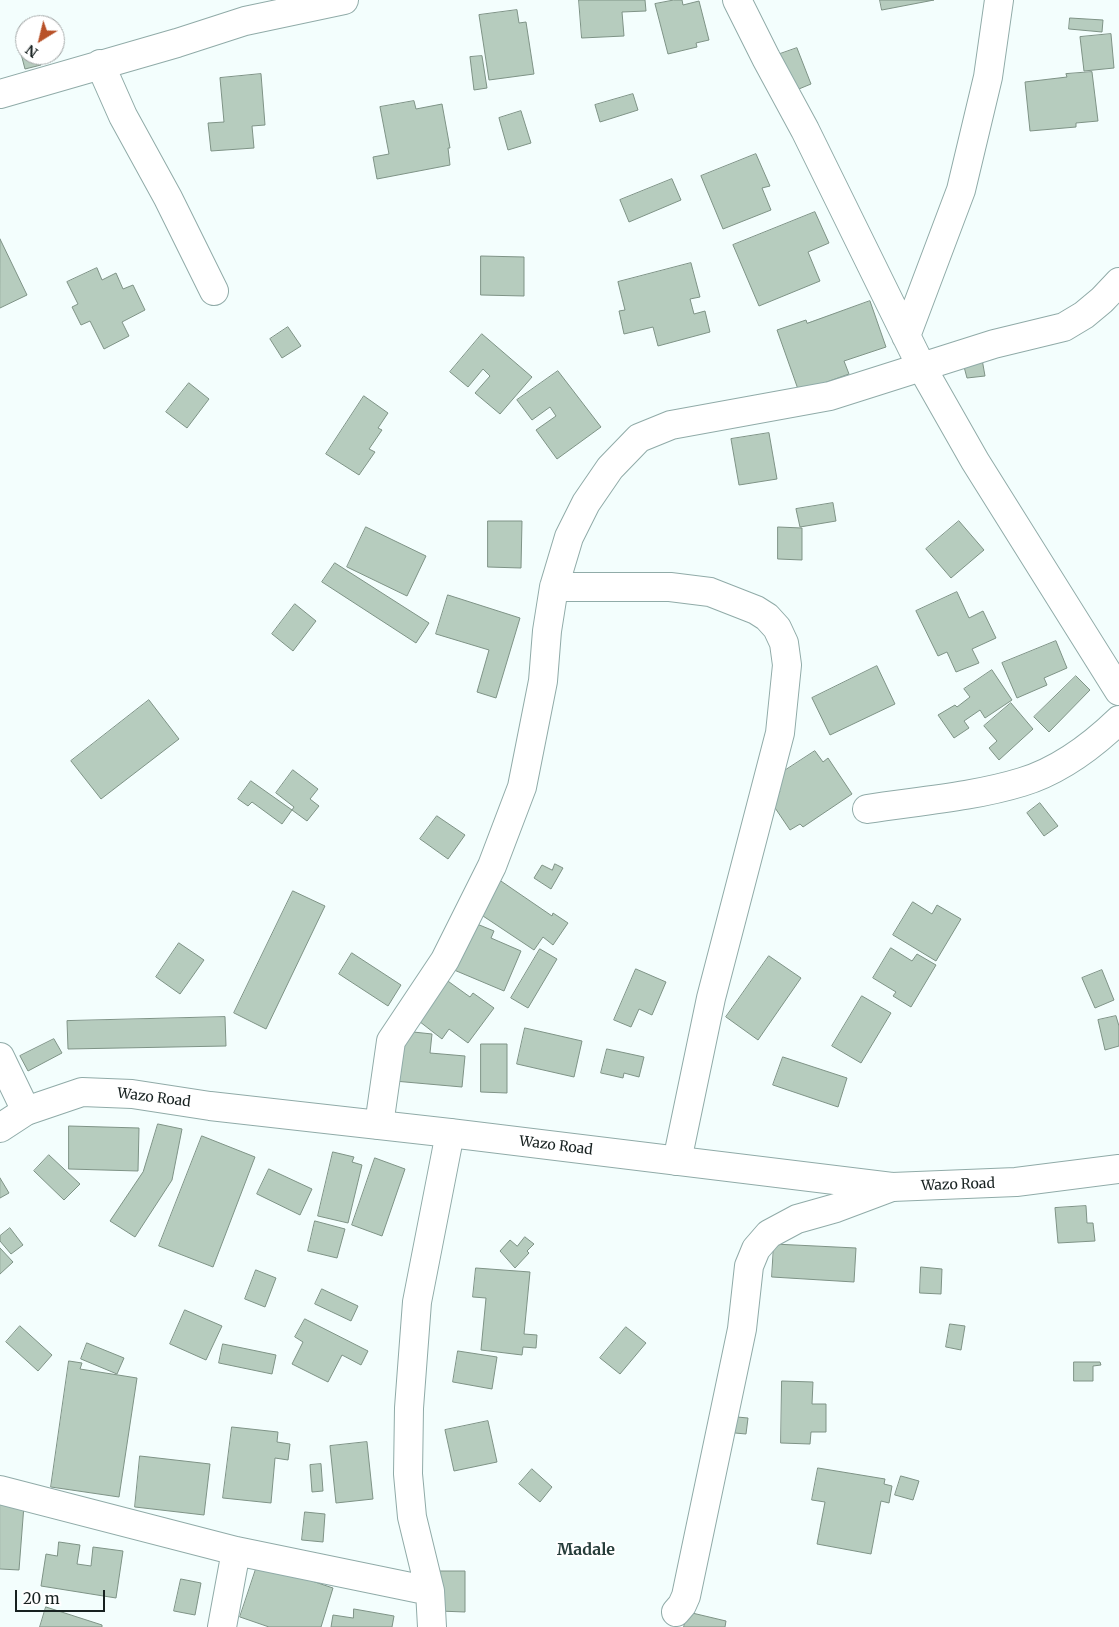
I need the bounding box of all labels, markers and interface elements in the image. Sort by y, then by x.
north arrow [15,15,65,65]
text: N [22,41,42,62]
street label: Wazo Road [116,1085,192,1111]
street label: Wazo Road [518,1133,594,1159]
street label: Wazo Road [921,1175,995,1195]
district label: Madale [557,1540,615,1560]
scale bar [18,1580,108,1612]
text: 20 m [23,1589,60,1608]

